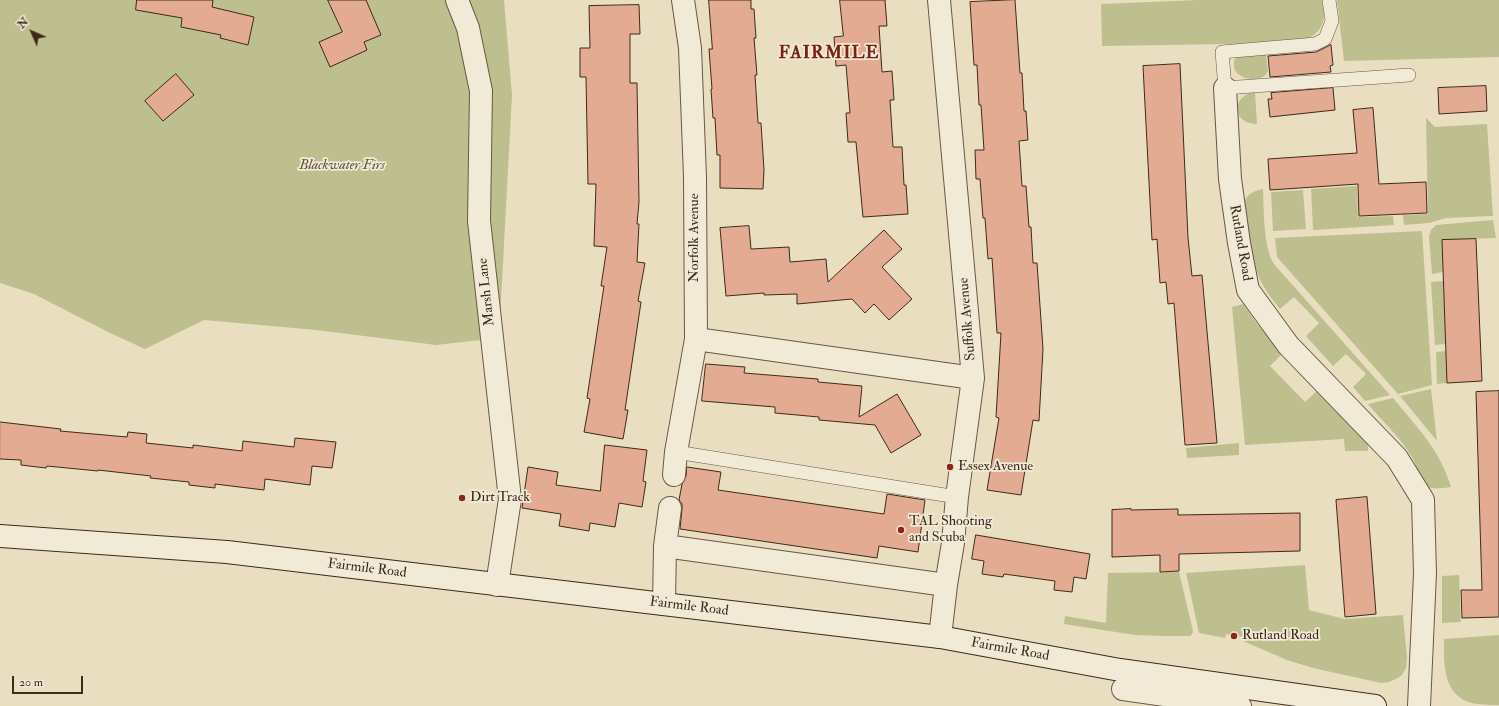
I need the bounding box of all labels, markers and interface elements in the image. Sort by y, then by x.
north arrow [12,12,52,52]
text: N [15,15,31,31]
district label: FAIRMILE [779,43,879,65]
park label: Blackwater Firs [299,158,385,174]
street label: Norfolk Avenue [687,193,703,283]
street label: Rutland Road [1225,204,1255,282]
street label: Marsh Lane [475,257,499,327]
street label: Suffolk Avenue [956,277,980,361]
place label: Essex Avenue [958,459,1033,475]
marker: Essex Avenue [945,462,955,472]
place label: Dirt Track [470,490,530,506]
marker: Dirt Track [457,493,467,503]
place label: TAL Shooting and Scuba [909,514,992,546]
marker: TAL Shooting and Scuba [896,525,906,535]
street label: Fairmile Road [327,556,407,582]
street label: Fairmile Road [649,594,729,620]
place label: Rutland Road [1242,628,1319,644]
marker: Rutland Road [1229,631,1239,641]
street label: Fairmile Road [970,635,1050,665]
scale bar [14,668,85,694]
text: 20 m [19,675,43,690]

